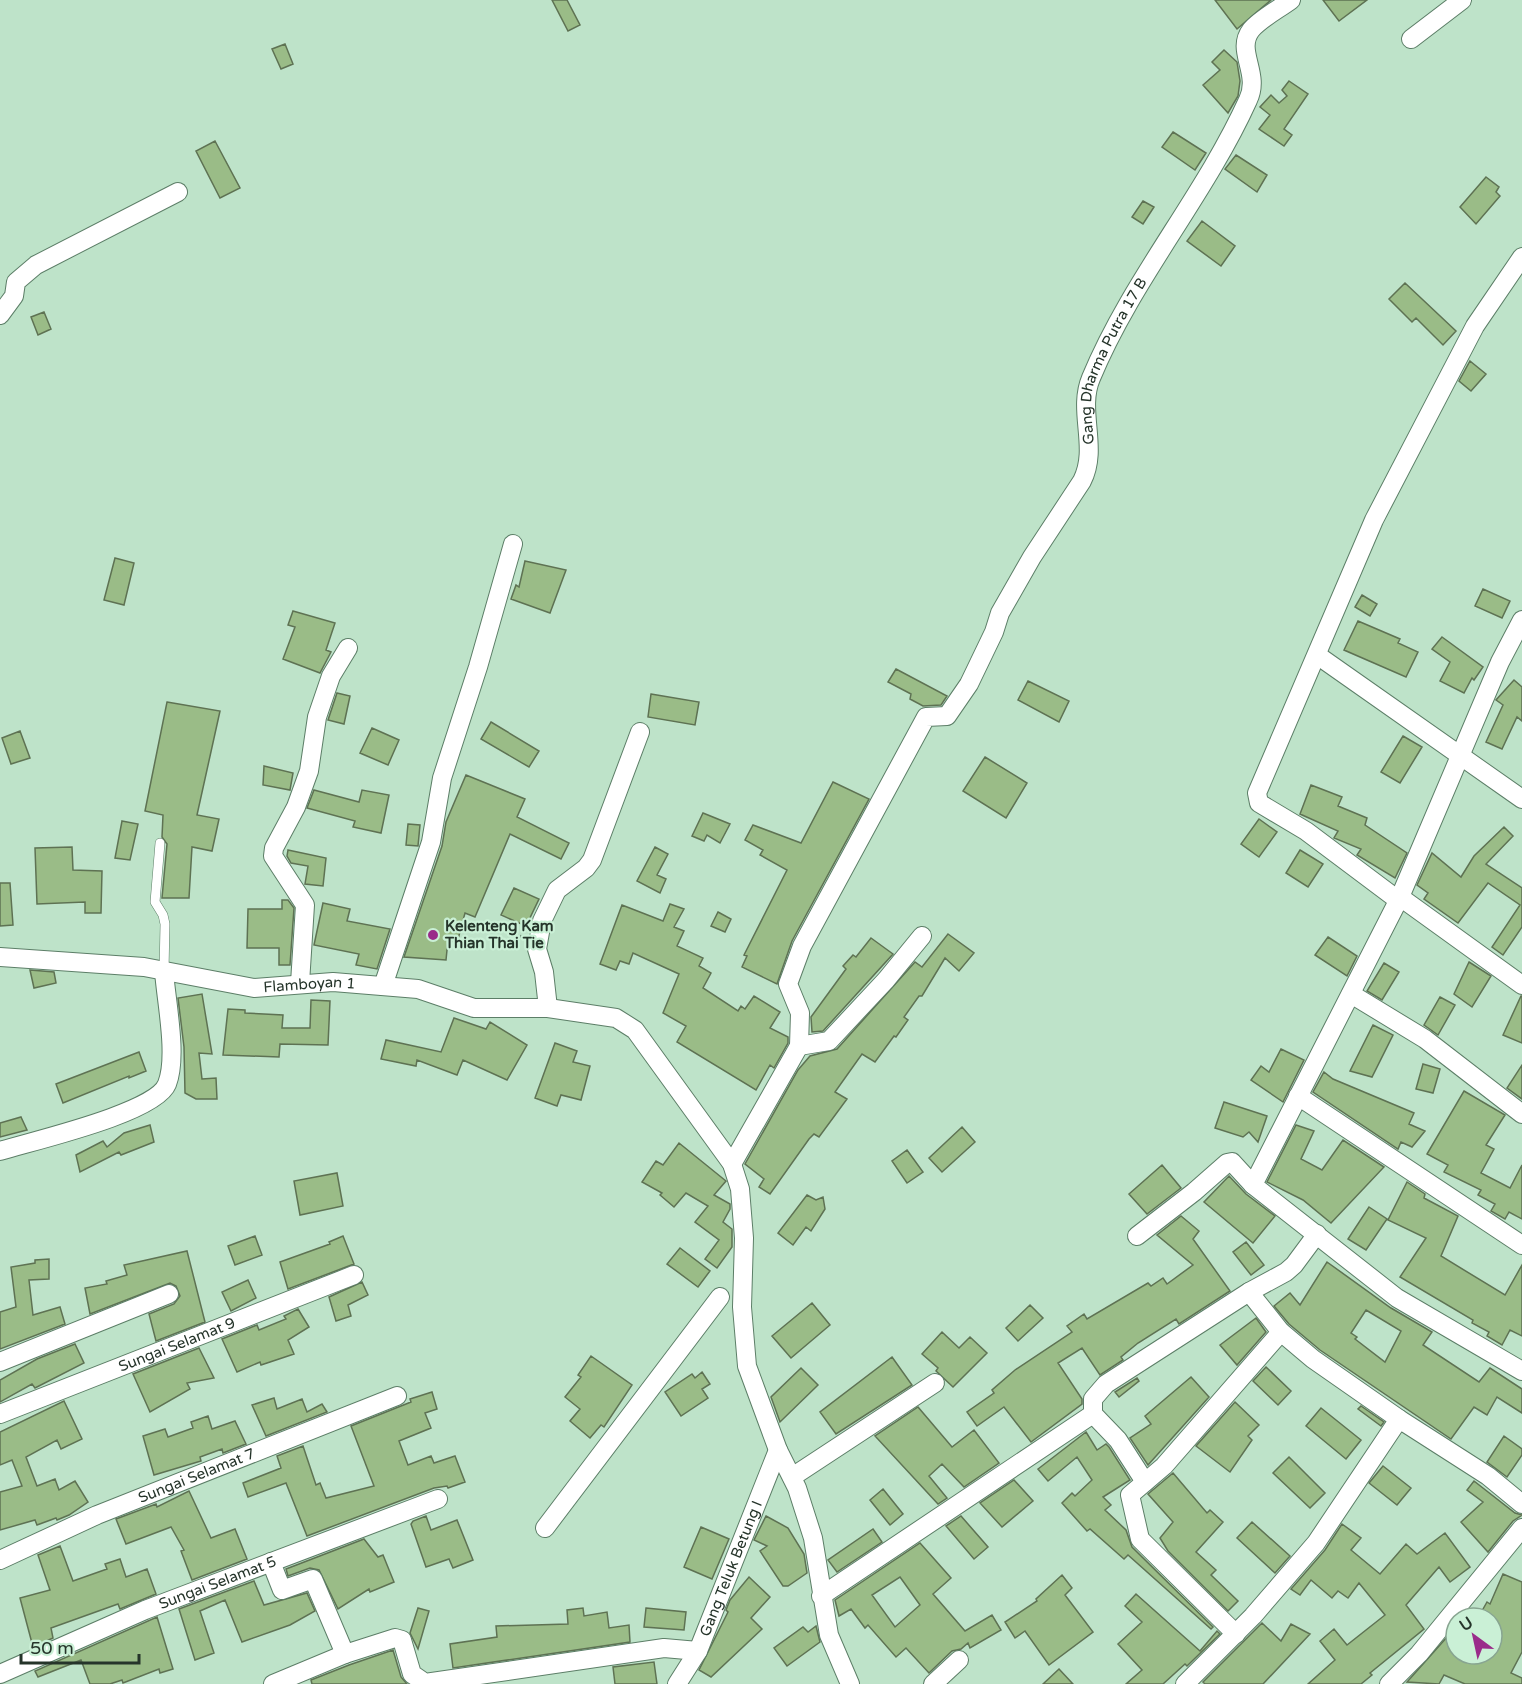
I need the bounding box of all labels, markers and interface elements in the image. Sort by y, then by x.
street label: Gang Dharma Putra 17 B [1077,274,1151,445]
place label: Kelenteng Kam Thian Thai Tie [444,917,554,952]
marker: Kelenteng Kam Thian Thai Tie [426,928,440,942]
street label: Flamboyan 1 [263,973,356,996]
street label: Sungai Selamat 9 [116,1314,238,1376]
street label: Sungai Selamat 7 [136,1444,257,1507]
street label: Gang Teluk Betung I [696,1498,766,1639]
street label: Sungai Selamat 5 [156,1552,279,1613]
north arrow [1444,1606,1504,1666]
text: U [1456,1613,1477,1636]
scale bar [21,1627,140,1665]
text: 50 m [30,1637,74,1659]

